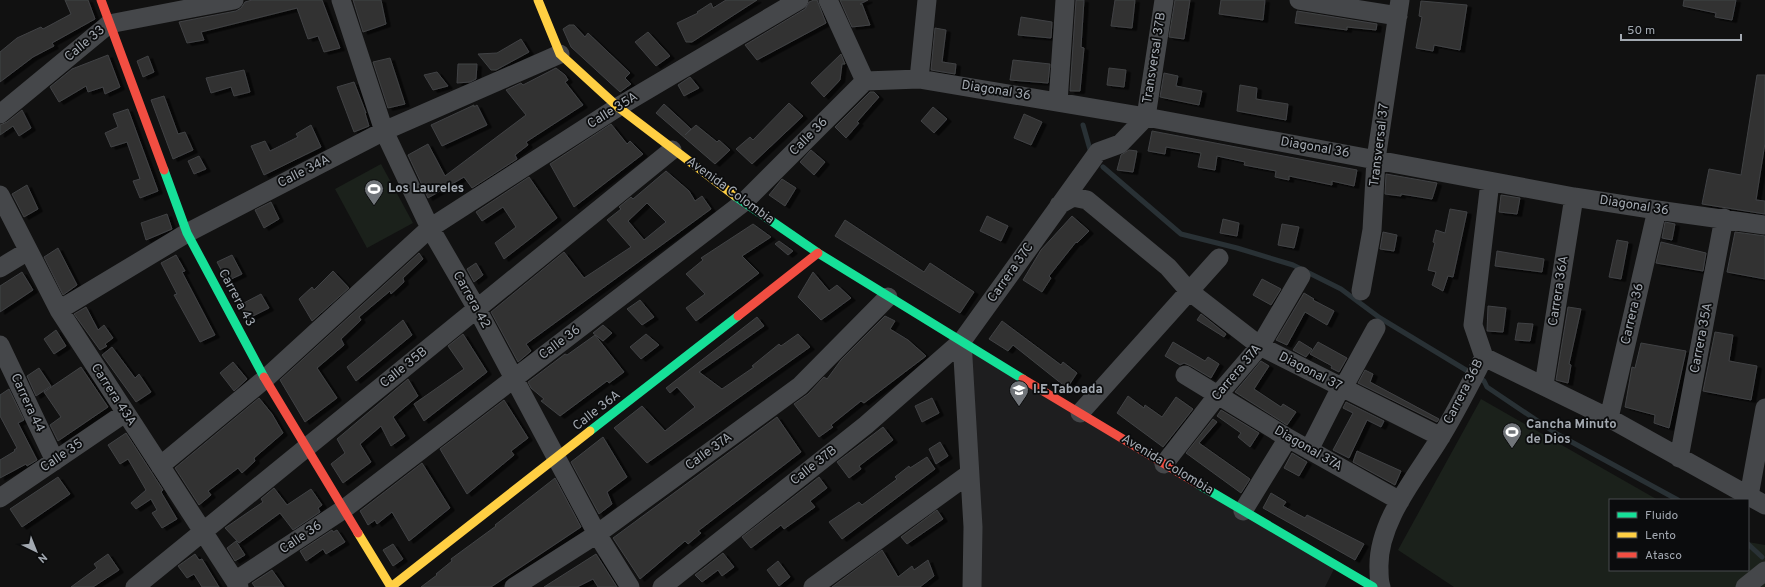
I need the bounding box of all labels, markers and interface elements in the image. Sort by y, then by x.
street label: Transversal 37B [1140,11,1170,105]
scale bar [1621,16,1741,42]
street label: Calle 33 [62,23,108,65]
text: 50 m [1627,23,1655,39]
street label: Diagonal 36 [960,78,1032,104]
street label: Calle 35A [585,89,641,133]
street label: Transversal 37 [1367,102,1393,188]
street label: Calle 36 [786,114,832,160]
street label: Diagonal 36 [1279,134,1351,162]
street label: Calle 34A [275,152,333,192]
street label: Avenida Colombia [683,154,777,228]
sports icon: Los Laureles [363,178,385,206]
place label: Los Laureles [388,181,464,197]
street label: Diagonal 36 [1598,193,1670,219]
street label: Carrera 37C [985,240,1037,306]
street label: Carrera 36A [1546,254,1572,327]
street label: Carrera 43 [214,266,258,330]
street label: Carrera 42 [449,269,493,331]
street label: Carrera 36 [1618,282,1648,346]
street label: Carrera 35A [1687,301,1717,375]
street label: Calle 36 [536,322,584,364]
street label: Carrera 37A [1209,341,1265,404]
street label: Calle 35B [377,344,431,392]
street label: Diagonal 37 [1276,349,1344,395]
street label: Carrera 36B [1441,357,1487,427]
street label: Carrera 43A [87,361,139,430]
street label: Carrera 44 [6,371,48,435]
school or university icon: I.E Taboada [1008,379,1030,407]
place label: I.E Taboada [1033,382,1103,398]
street label: Calle 36A [570,387,624,435]
place label: Cancha Minuto de Dios [1526,417,1617,448]
sports icon: Cancha Minuto de Dios [1501,421,1523,449]
street label: Diagonal 37A [1271,423,1345,475]
street label: Calle 37A [682,430,736,474]
street label: Avenida Colombia [1118,431,1216,499]
street label: Calle 35 [38,436,86,476]
street label: Calle 37B [787,443,841,489]
legend [1609,499,1749,571]
text: Fluido [1645,508,1678,524]
street label: Calle 36 [277,518,325,558]
text: Lento [1645,528,1676,544]
north arrow [16,531,56,571]
text: Atasco [1645,548,1682,564]
text: N [34,550,50,565]

